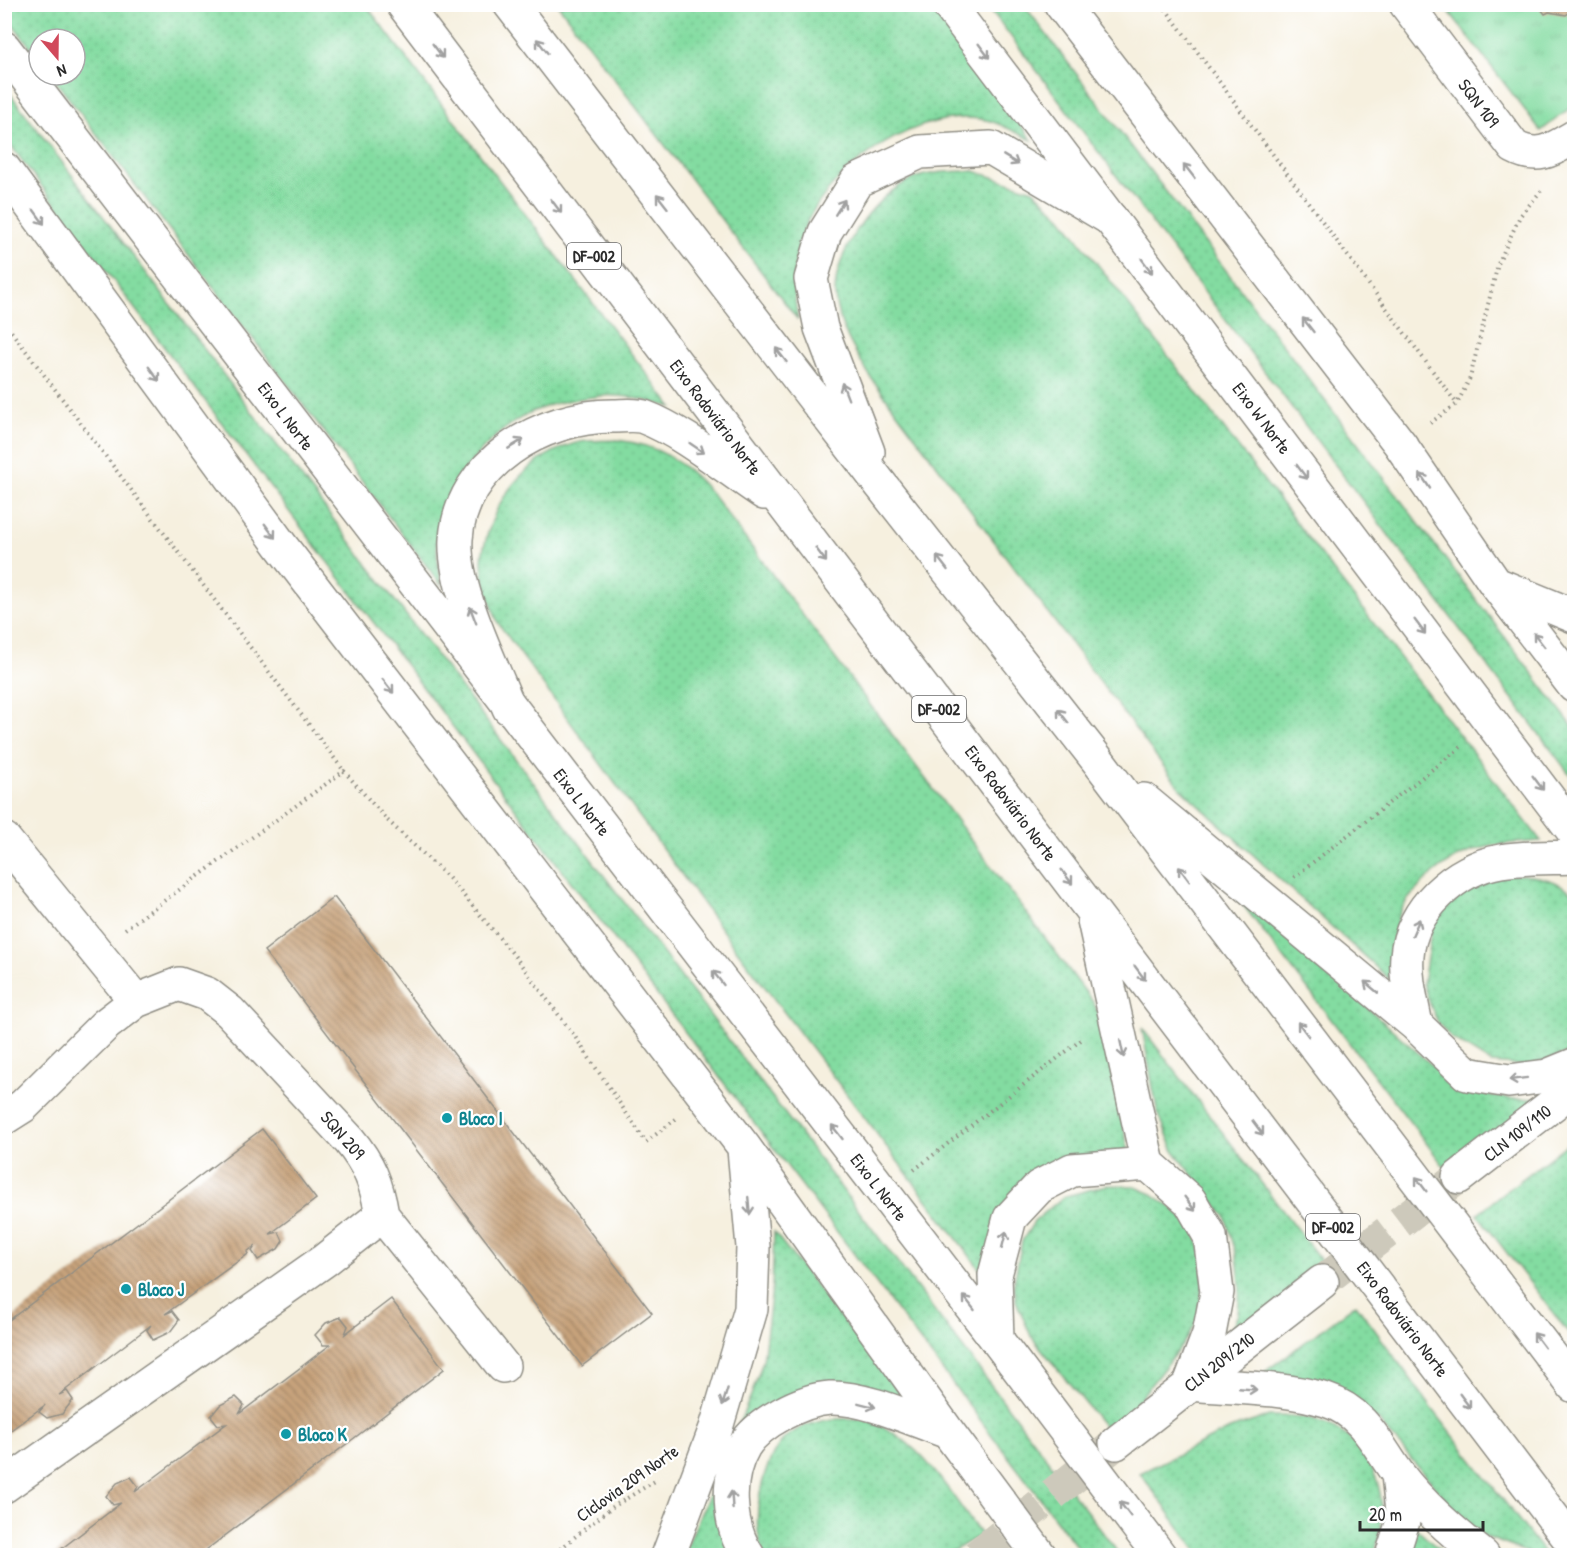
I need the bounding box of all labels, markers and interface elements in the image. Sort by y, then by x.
north arrow [27,27,87,87]
one-way arrow [536,39,549,55]
one-way arrow [431,43,444,59]
one-way arrow [977,43,990,59]
text: N [54,59,70,83]
street label: SQN 109 [1452,74,1506,133]
one-way arrow [1002,155,1019,167]
one-way arrow [1182,163,1195,179]
one-way arrow [655,193,668,209]
one-way arrow [550,198,563,214]
one-way arrow [835,199,847,216]
one-way arrow [33,208,45,224]
road number: DF-002 [567,243,621,269]
one-way arrow [1140,258,1153,274]
one-way arrow [1302,318,1314,334]
one-way arrow [774,348,787,364]
street label: Eixo Rodoviário Norte [664,354,768,480]
one-way arrow [148,365,161,381]
street label: Eixo L Norte [252,377,320,455]
street label: Eixo W Norte [1227,377,1297,459]
one-way arrow [839,382,850,400]
one-way arrow [507,438,524,450]
one-way arrow [688,442,704,454]
one-way arrow [1296,463,1309,479]
one-way arrow [1419,474,1431,490]
one-way arrow [264,523,276,539]
one-way arrow [815,546,828,562]
one-way arrow [936,555,949,571]
one-way arrow [467,606,478,625]
one-way arrow [1414,619,1426,635]
one-way arrow [1532,632,1545,648]
one-way arrow [382,678,395,694]
road number: DF-002 [912,696,966,722]
one-way arrow [1056,708,1069,724]
street label: Eixo Rodoviário Norte [959,740,1063,866]
street label: Eixo L Norte [548,763,616,841]
one-way arrow [1531,774,1544,790]
one-way arrow [1178,867,1191,883]
one-way arrow [1061,868,1073,884]
one-way arrow [1411,918,1422,936]
one-way arrow [1134,965,1147,981]
one-way arrow [711,970,724,986]
one-way arrow [1363,981,1379,994]
one-way arrow [1296,1022,1309,1038]
one-way arrow [1117,1039,1129,1058]
one-way arrow [1509,1074,1528,1085]
street label: CLN 109/110 [1478,1098,1556,1168]
street label: SQN 209 [315,1105,371,1165]
place label: Bloco I [459,1106,503,1131]
marker: Bloco I [440,1111,454,1125]
one-way arrow [1252,1120,1264,1136]
one-way arrow [830,1124,843,1140]
street label: Eixo L Norte [845,1148,913,1226]
one-way arrow [1414,1177,1427,1193]
one-way arrow [744,1195,755,1215]
one-way arrow [1183,1196,1196,1212]
road number: DF-002 [1306,1214,1360,1240]
one-way arrow [999,1231,1010,1250]
street label: Eixo Rodoviário Norte [1351,1256,1455,1382]
place label: Bloco J [138,1277,185,1302]
marker: Bloco J [119,1282,133,1296]
one-way arrow [962,1295,975,1311]
street label: CLN 209/210 [1178,1326,1260,1398]
one-way arrow [1533,1332,1545,1348]
one-way arrow [1237,1384,1257,1395]
one-way arrow [719,1387,730,1406]
one-way arrow [1458,1392,1471,1408]
one-way arrow [857,1400,876,1411]
place label: Bloco K [298,1422,348,1447]
marker: Bloco K [279,1427,293,1441]
street label: Ciclovia 209 Norte [571,1438,683,1528]
one-way arrow [726,1491,737,1511]
scale bar [1360,1494,1483,1532]
one-way arrow [1118,1501,1131,1517]
text: 20 m [1369,1502,1402,1527]

